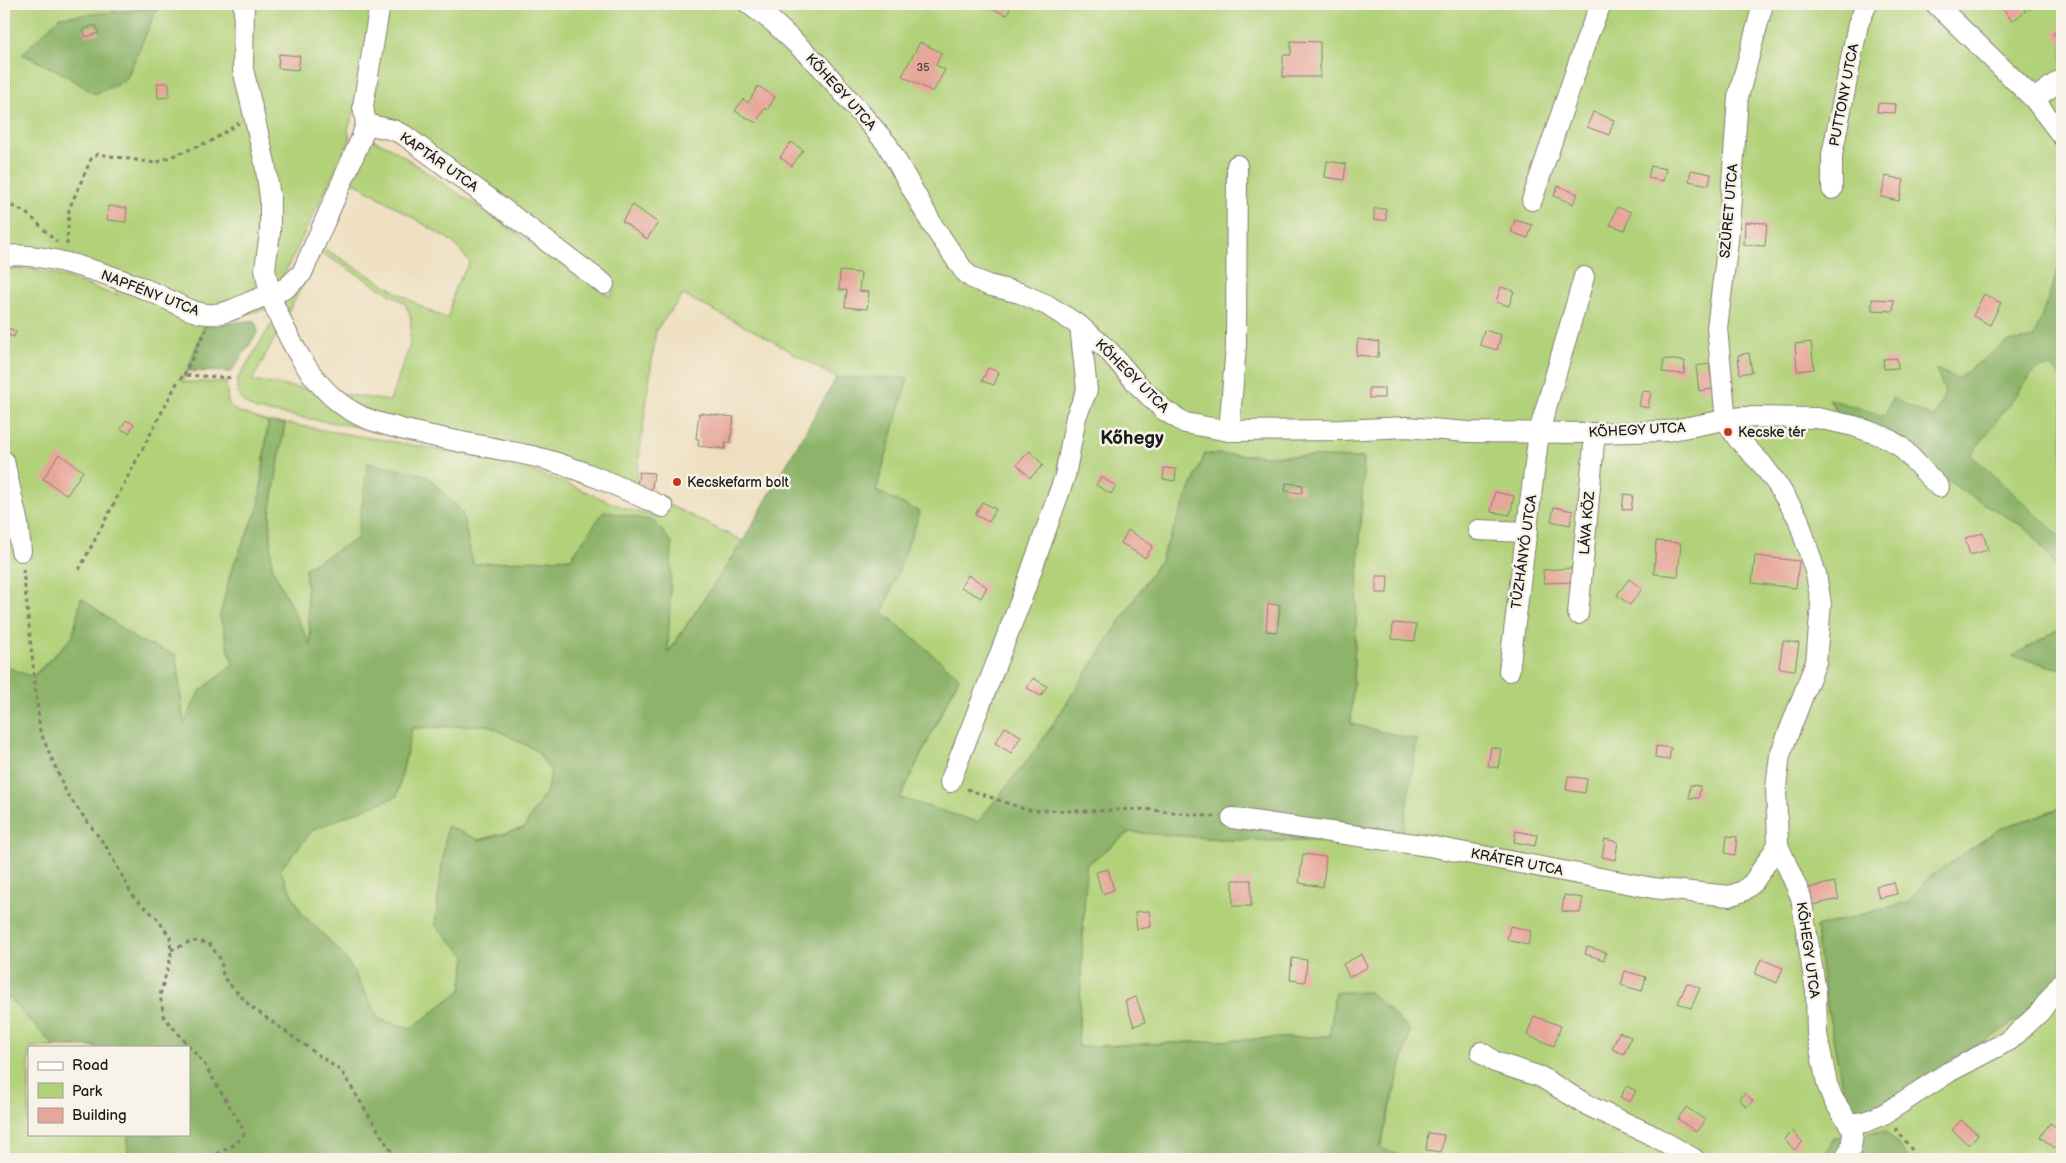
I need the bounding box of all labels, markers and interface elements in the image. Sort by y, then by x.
street label: PUTTONY UTCA [1826,42,1862,148]
street label: KŐHEGY UTCA [802,49,881,134]
house number: 35 [916,61,930,74]
street label: KAPTÁR UTCA [396,128,483,196]
street label: SZÜRET UTCA [1715,163,1742,259]
street label: NAPFÉNY UTCA [98,266,202,320]
street label: KŐHEGY UTCA [1092,335,1173,417]
street label: KŐHEGY UTCA [1588,418,1686,441]
place label: Kecske tér [1738,424,1807,441]
marker: Kecske tér [1722,426,1734,438]
district label: Kőhegy [1100,427,1164,450]
place label: Kecskefarm bolt [687,474,790,491]
marker: Kecskefarm bolt [671,476,683,488]
street label: LÁVA KÖZ [1575,490,1598,555]
street label: TŰZHÁNYÓ UTCA [1507,493,1540,610]
street label: KRÁTER UTCA [1469,844,1565,879]
street label: KŐHEGY UTCA [1793,900,1824,1000]
legend [28,1046,190,1136]
text: Road [72,1056,108,1075]
text: Park [72,1082,103,1101]
text: Building [72,1106,127,1125]

